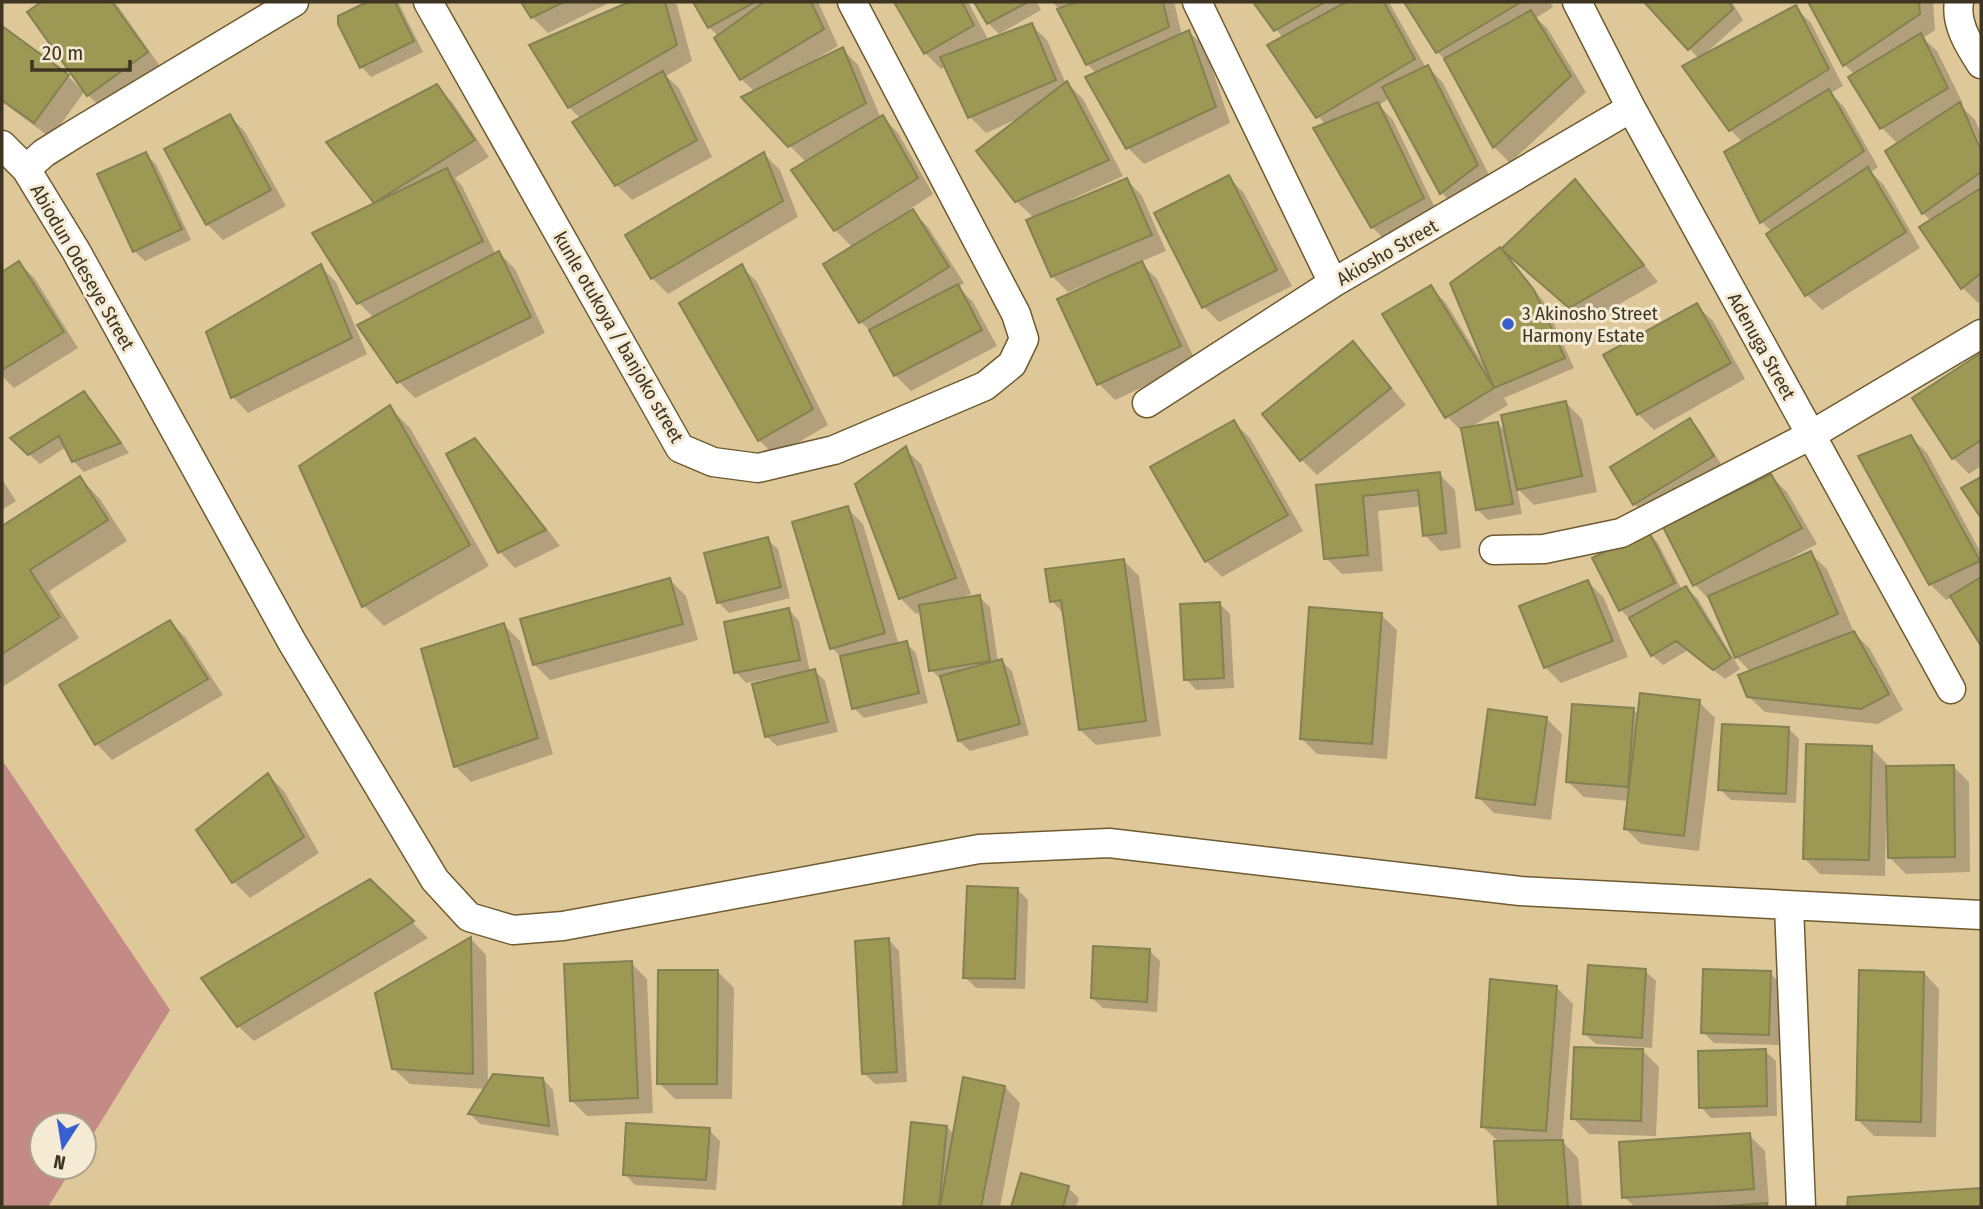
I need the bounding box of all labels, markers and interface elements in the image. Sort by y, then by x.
scale bar [32,28,130,72]
text: 20 m [42,40,83,66]
street label: Abiodun Odeseye Street [26,180,140,355]
street label: Akiosho Street [1333,214,1443,291]
street label: kunle otukoya / banjoko street [549,228,689,448]
street label: Adenuga Street [1723,289,1801,404]
place label: 3 Akinosho Street Harmony Estate [1522,302,1659,347]
marker: 3 Akinosho Street Harmony Estate [1500,316,1516,332]
north arrow [28,1111,98,1181]
text: N [52,1150,68,1175]

